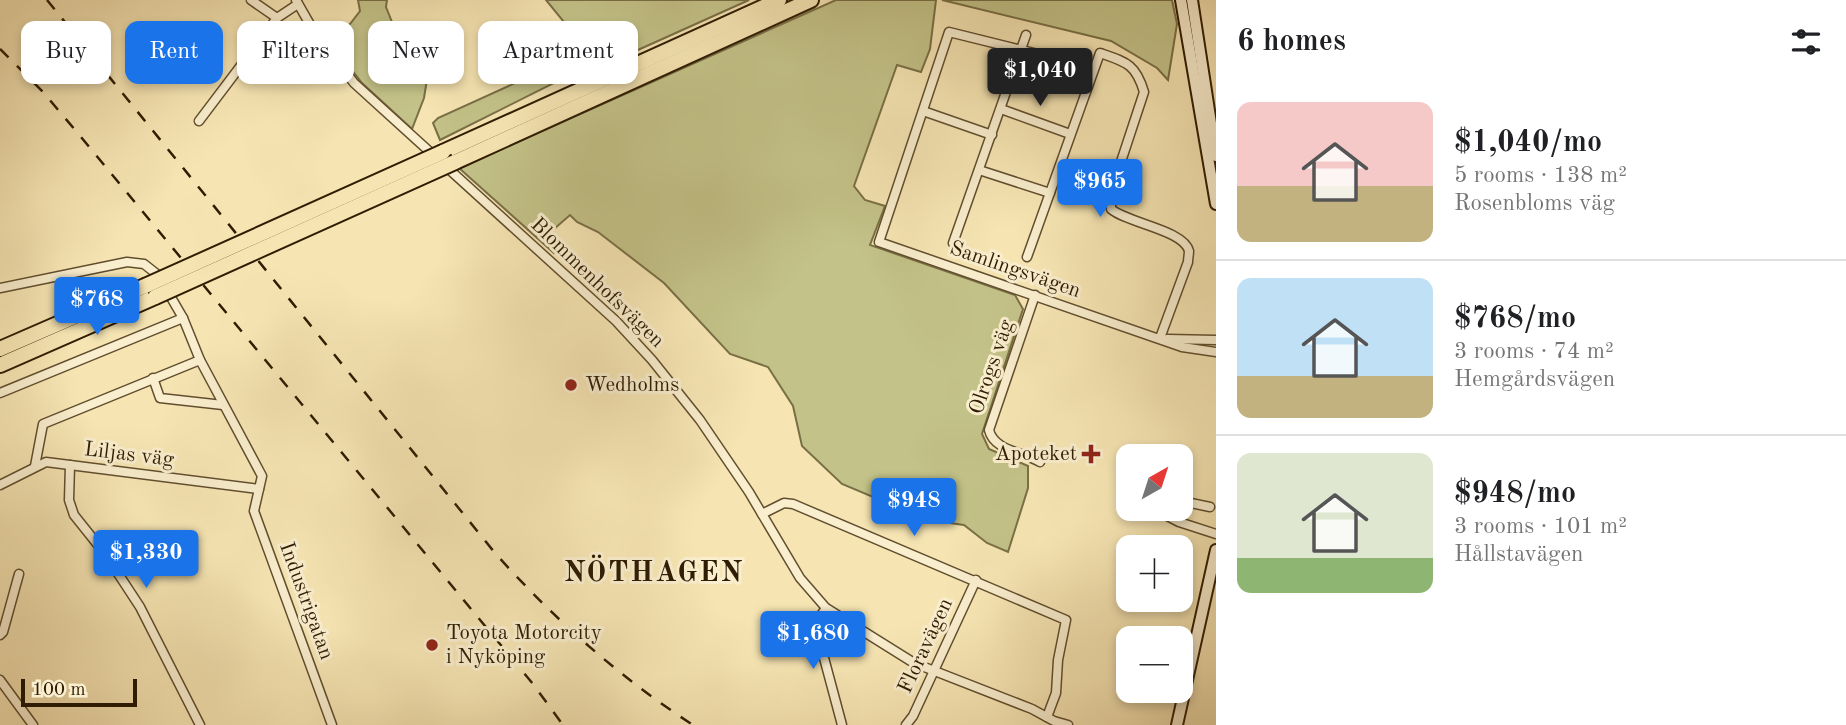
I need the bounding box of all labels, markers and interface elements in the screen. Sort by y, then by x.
chip: Buy [21,21,111,84]
chip: Rent [125,21,223,84]
chip: Filters [237,21,354,84]
chip: New [368,21,464,84]
chip: Apartment [478,21,638,84]
icon: filters [1787,23,1825,61]
text: 6 homes [1237,27,1346,57]
pin: $1,040 [983,48,1097,108]
text: $1,040 [1003,59,1077,82]
text: $1,040/mo [1454,128,1602,158]
icon: home [1293,130,1377,214]
pin: $965 [1059,160,1141,219]
text: 5 rooms · 138 m² [1454,164,1627,187]
text: $965 [1073,170,1127,193]
text: Rosenbloms väg [1454,192,1615,215]
street label: Blommenhofsvägen [526,214,668,352]
street label: Samlingsvägen [947,238,1083,302]
pin: $768 [56,278,138,337]
text: $768 [70,288,124,311]
text: $768/mo [1454,304,1576,334]
icon: home [1293,306,1377,390]
street label: Olrogs väg [966,316,1018,417]
text: 3 rooms · 74 m² [1454,340,1614,363]
text: Hemgårdsvägen [1454,368,1615,391]
place label: Wedholms [585,375,679,396]
marker: Wedholms [563,377,579,393]
street label: Liljas väg [83,439,176,471]
place label: Apoteket [995,444,1077,465]
north arrow [1116,444,1194,522]
map controls [1116,444,1193,703]
marker: Apoteket [1083,446,1099,462]
pin: $948 [873,478,955,538]
text: $948/mo [1454,479,1576,509]
icon: home [1293,481,1377,565]
text: $948 [887,489,941,512]
text: 3 rooms · 101 m² [1454,515,1627,538]
pin: $1,330 [89,530,203,590]
button: + [1116,535,1193,612]
street label: Industrigatan [275,539,337,663]
text: $1,330 [109,541,183,564]
text: Hållstavägen [1454,543,1584,566]
district label: NÖTHAGEN [564,554,744,588]
street label: Floravägen [895,595,957,697]
pin: $1,680 [756,612,870,671]
text: $1,680 [776,622,850,645]
place label: Toyota Motorcity i Nyköping [446,623,602,668]
button: − [1116,626,1193,703]
marker: Toyota Motorcity i Nyköping [424,637,440,653]
scale bar [21,676,136,708]
text: 100 m [32,681,85,700]

